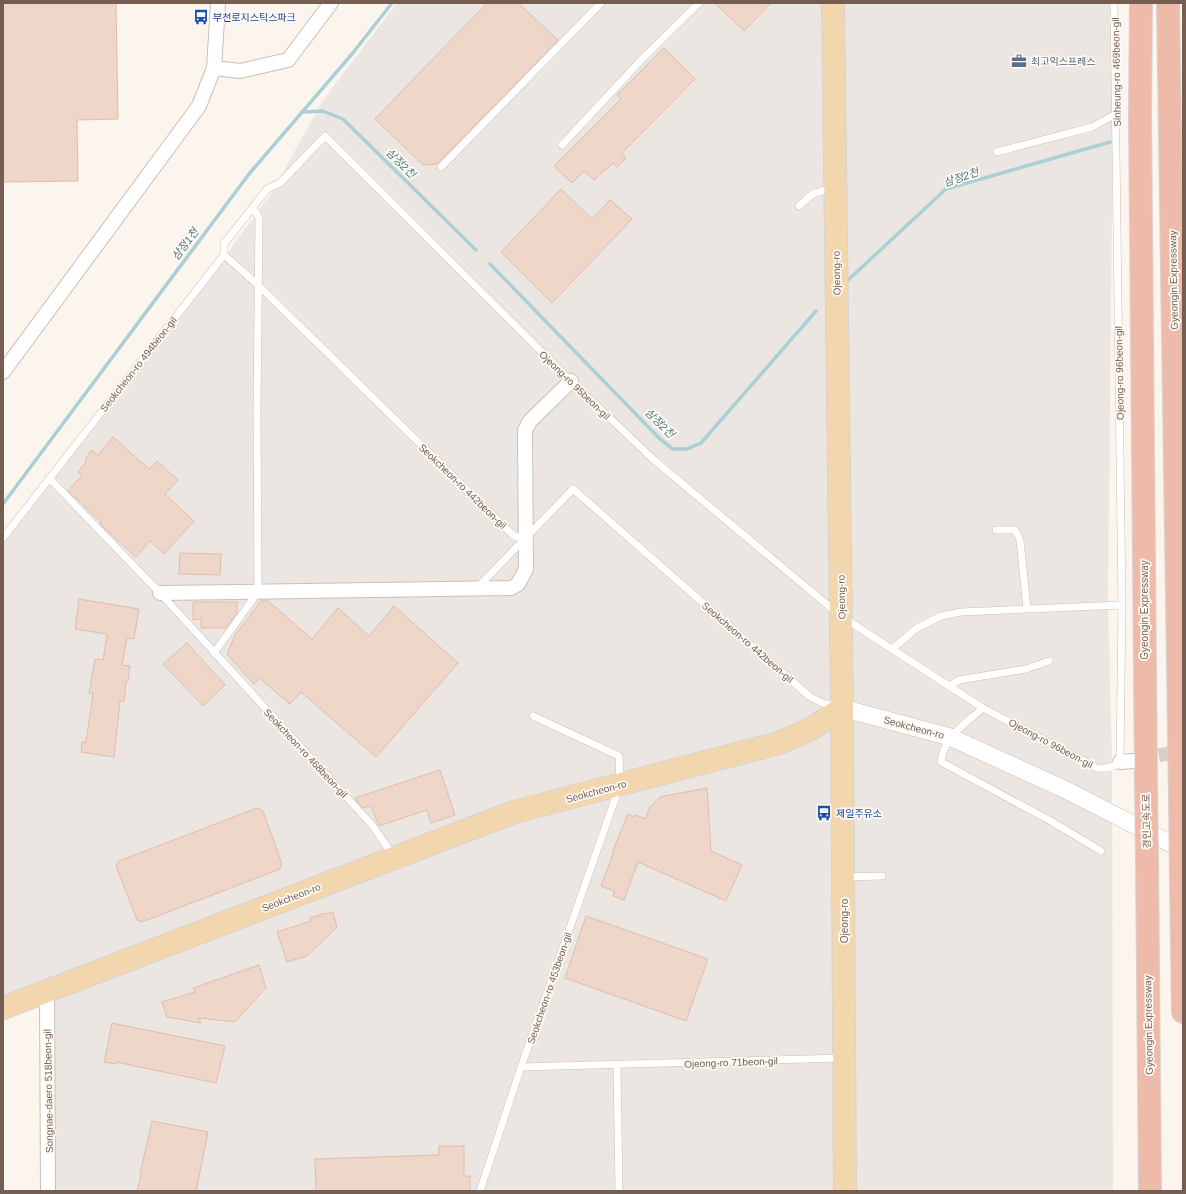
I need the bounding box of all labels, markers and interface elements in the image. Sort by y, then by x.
bus stop icon: 부천로지스틱스파크 [192,8,210,26]
place label: 부천로지스틱스파크 [213,12,296,23]
street label: Sinheung-ro 469beon-gil [1110,17,1123,127]
office icon: 최고익스프레스 [1010,52,1028,70]
place label: 최고익스프레스 [1031,56,1095,67]
water label: 삼정2천 [384,146,419,181]
water label: 삼정2천 [942,165,982,189]
water label: 삼정1천 [169,224,202,262]
street label: Gyeongin Expressway [1167,230,1180,330]
street label: Ojeong-ro [831,250,842,295]
street label: Seokcheon-ro 494beon-gil [98,315,179,414]
street label: Ojeong-ro 96beon-gil [1113,326,1126,420]
street label: Ojeong-ro 95beon-gil [537,349,612,422]
water label: 삼정2천 [643,406,678,441]
street label: Seokcheon-ro 442beon-gil [417,442,509,531]
street label: Gyeongin Expressway [1139,560,1150,660]
street label: Ojeong-ro [836,574,847,619]
street label: Seokcheon-ro 442beon-gil [700,600,796,685]
street label: Seokcheon-ro 468beon-gil [262,707,350,800]
street label: Seokcheon-ro [882,714,946,741]
street label: Ojeong-ro 96beon-gil [1007,717,1095,770]
street label: Seokcheon-ro [565,778,628,805]
street label: 경인고속도로 [1141,793,1152,849]
bus stop icon: 제일주유소 [815,804,833,822]
place label: 제일주유소 [836,808,882,819]
street label: Seokcheon-ro [260,881,323,914]
street label: Ojeong-ro [839,898,850,943]
street label: Seokcheon-ro 453beon-gil [525,931,574,1045]
street label: Gyeongin Expressway [1142,975,1155,1075]
street label: Songnae-daero 518beon-gil [42,1029,55,1153]
street label: Ojeong-ro 71beon-gil [684,1055,778,1070]

